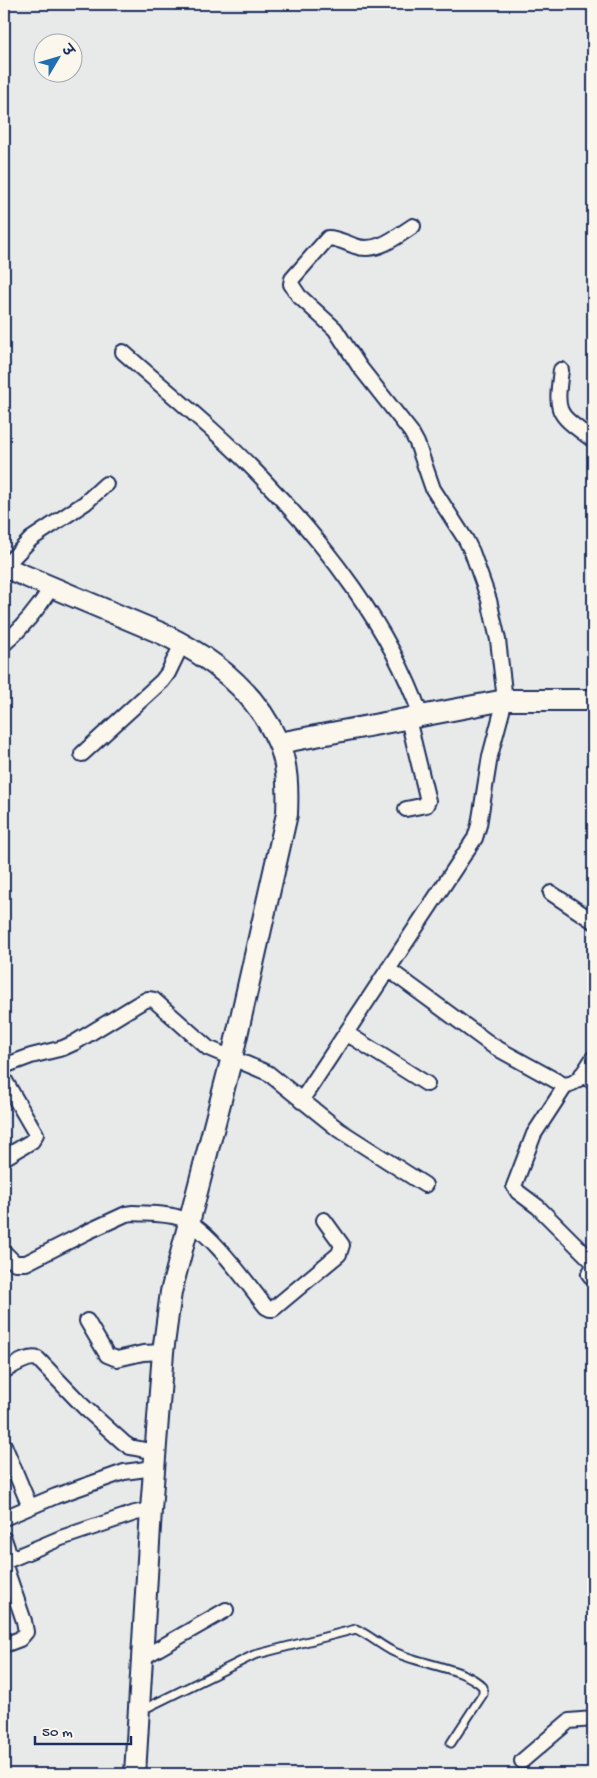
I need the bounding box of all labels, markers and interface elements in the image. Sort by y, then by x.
north arrow [32,32,82,82]
text: उ [55,41,77,62]
scale bar [35,1713,131,1745]
text: 50 m [42,1724,73,1742]

